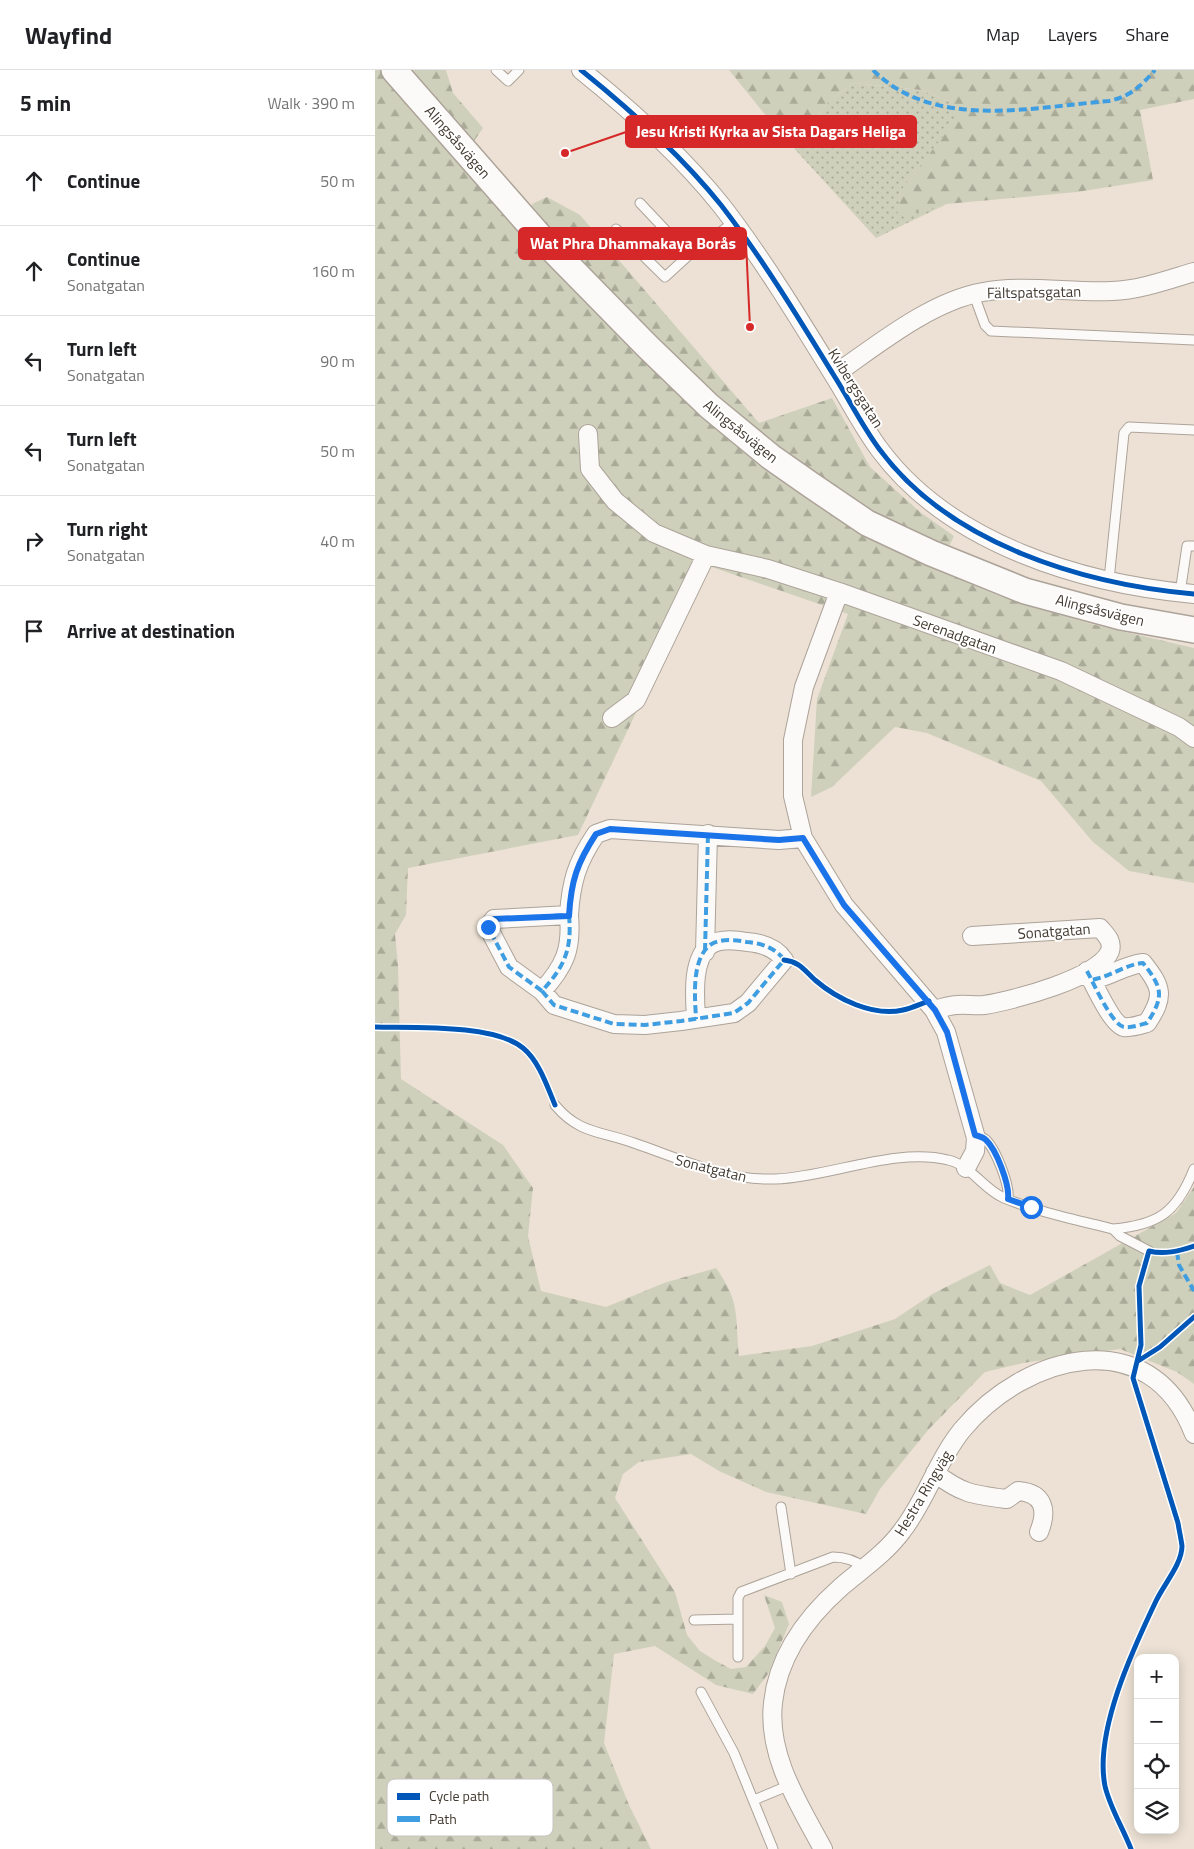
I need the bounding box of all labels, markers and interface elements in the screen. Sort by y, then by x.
text: Wayfind [25,17,112,53]
text: Map [986,21,1020,48]
text: Layers [1048,21,1097,48]
text: Share [1125,21,1169,48]
text: 5 min [20,87,71,119]
text: Walk · 390 m [267,91,355,115]
street label: Alingsåsvägen [420,100,496,184]
callout: Jesu Kristi Kyrka av Sista Dagars Heliga [626,116,916,147]
text: Jesu Kristi Kyrka av Sista Dagars Heliga [636,119,906,143]
text: Continue [67,166,140,195]
icon: ahead [20,167,48,195]
text: 50 m [320,169,355,193]
callout: Wat Phra Dhammakaya Borås [519,228,746,259]
text: Wat Phra Dhammakaya Borås [530,231,736,255]
text: Continue [67,244,140,273]
icon: ahead [20,257,48,285]
text: 160 m [311,259,355,283]
text: Sonatgatan [67,273,145,297]
street label: Fältspatsgatan [987,280,1081,304]
text: Turn left [67,334,137,363]
street label: Kvibergsgatan [822,344,890,432]
icon: left [20,347,48,375]
text: 90 m [320,349,355,373]
text: Sonatgatan [67,363,145,387]
street label: Alingsåsvägen [698,393,784,469]
text: Turn left [67,424,137,453]
icon: left [20,437,48,465]
text: 50 m [320,439,355,463]
text: Sonatgatan [67,453,145,477]
text: Turn right [67,514,148,543]
icon: right [20,527,48,555]
text: 40 m [320,529,355,553]
text: Sonatgatan [67,543,145,567]
street label: Alingsåsvägen [1053,588,1147,632]
street label: Serenadgatan [910,608,1000,660]
text: Arrive at destination [67,616,235,645]
icon: arrive [20,617,48,645]
route end [477,916,500,939]
street label: Sonatgatan [1017,917,1091,945]
street label: Sonatgatan [673,1148,749,1188]
route start [1020,1196,1043,1219]
street label: Hestra Ringväg [888,1445,958,1540]
map controls [1134,1654,1179,1834]
button: + [1134,1654,1179,1699]
button: − [1134,1699,1179,1744]
button: locate [1134,1744,1179,1789]
legend [387,1779,553,1836]
text: Cycle path [429,1785,489,1806]
button: layers [1134,1789,1179,1834]
text: Path [429,1808,457,1829]

